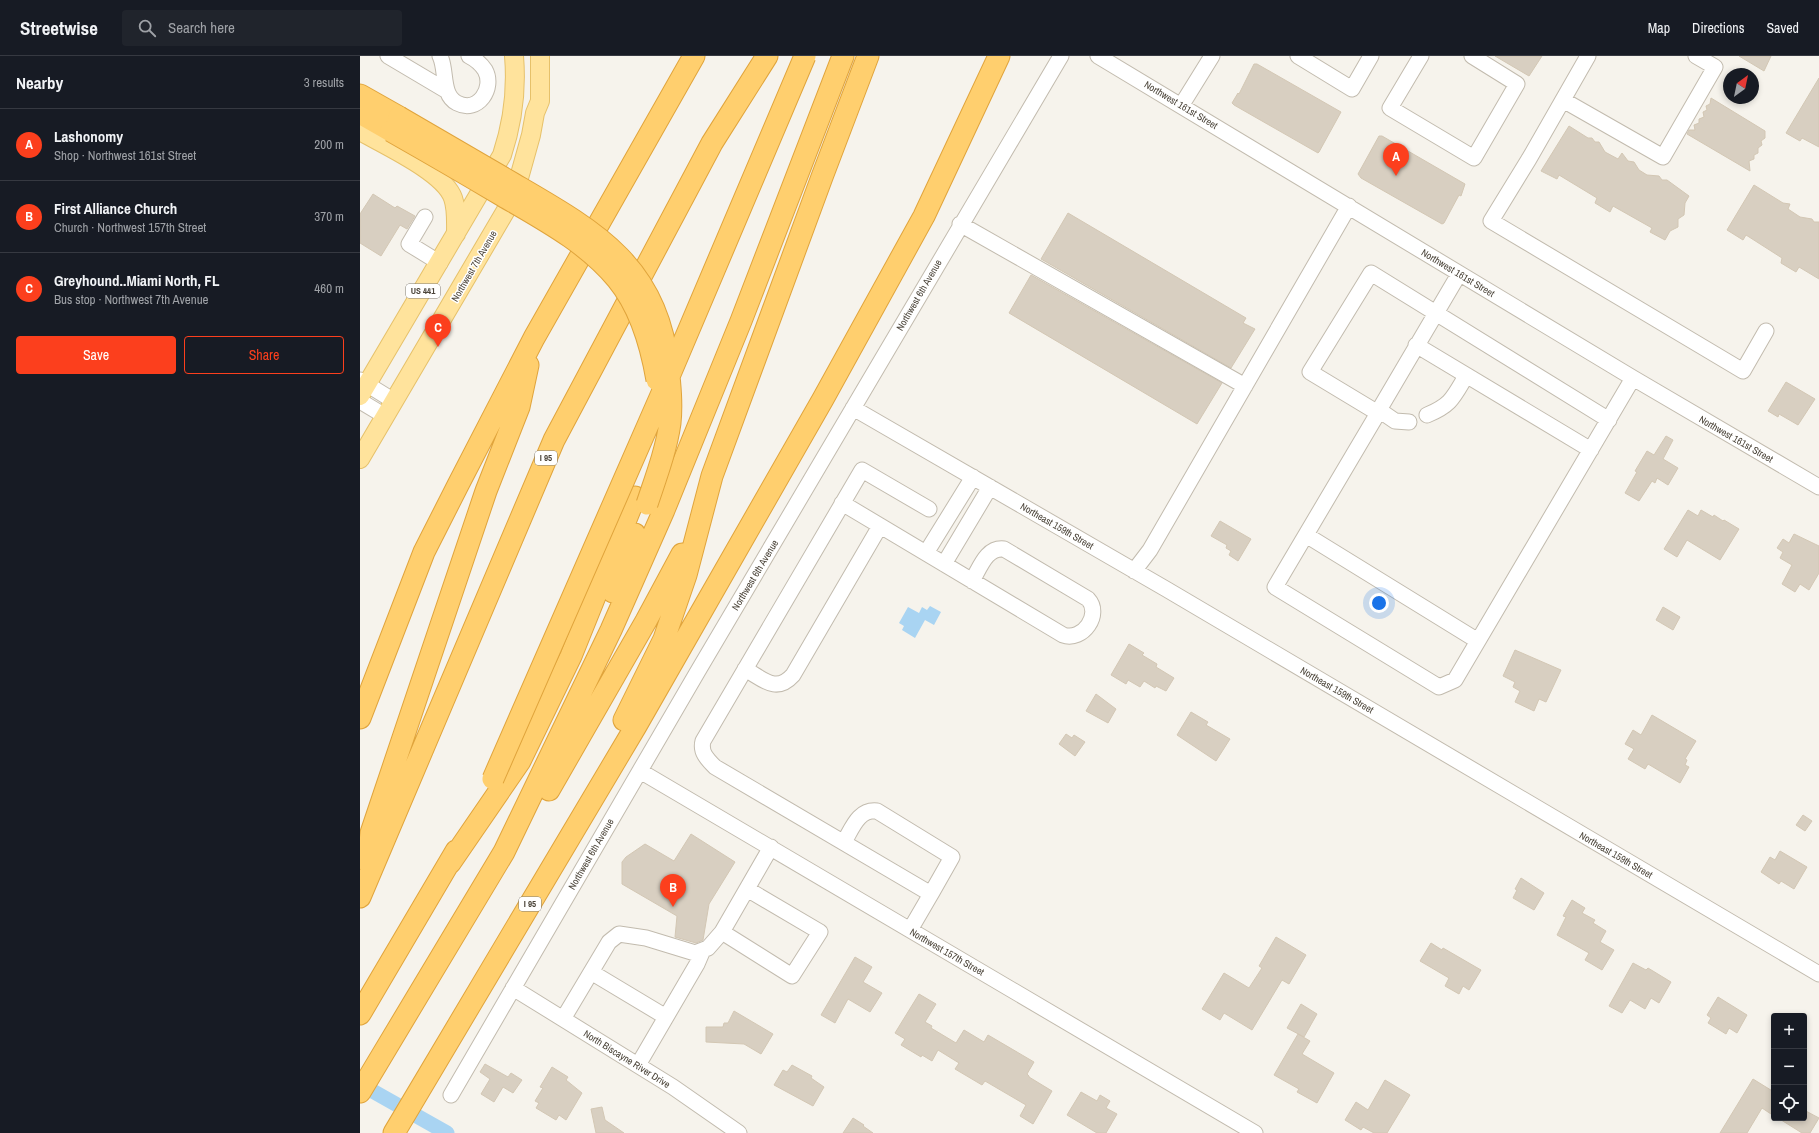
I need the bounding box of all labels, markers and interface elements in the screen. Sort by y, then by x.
search box [122,10,402,46]
text: Streetwise [20,15,98,41]
icon: search [136,17,158,39]
text: Search here [168,17,235,38]
text: Map [1648,19,1670,37]
text: Directions [1692,19,1744,37]
text: Saved [1766,19,1799,37]
north arrow [1723,68,1759,104]
text: Nearby [16,71,63,94]
text: 3 results [304,74,344,91]
street label: Northwest 161st Street [1142,78,1221,132]
text: Lashonomy [54,126,123,147]
text: A [25,136,33,153]
text: 200 m [314,136,344,153]
pin: A [1383,143,1409,176]
text: Shop · Northwest 161st Street [54,147,196,164]
text: First Alliance Church [54,198,177,219]
text: B [25,208,33,225]
text: 370 m [314,208,344,225]
text: Church · Northwest 157th Street [54,219,206,236]
street label: Northwest 7th Avenue [448,228,500,304]
street label: Northwest 161st Street [1419,246,1498,300]
street label: Northwest 6th Avenue [893,257,945,333]
text: Greyhound..Miami North, FL [54,270,219,291]
text: C [25,280,33,297]
text: 460 m [314,280,344,297]
road number: US 441 [406,284,440,298]
text: Bus stop · Northwest 7th Avenue [54,291,209,308]
pin: C [425,314,451,347]
button: Save [16,336,176,374]
button: Share [184,336,344,374]
street label: Northwest 161st Street [1697,413,1776,466]
road number: I 95 [535,451,557,465]
street label: Northeast 159th Street [1018,500,1097,553]
street label: Northwest 6th Avenue [729,537,781,613]
your location [1369,593,1389,613]
street label: Northeast 159th Street [1298,664,1377,717]
street label: Northwest 6th Avenue [565,816,617,892]
street label: Northeast 159th Street [1577,829,1656,882]
pin: B [660,874,686,907]
road number: I 95 [519,897,541,911]
street label: Northwest 157th Street [907,925,987,979]
map controls [1771,1013,1807,1121]
button: + [1771,1013,1807,1049]
street label: North Biscayne River Drive [581,1027,673,1091]
button: − [1771,1049,1807,1085]
button: locate [1771,1085,1807,1121]

